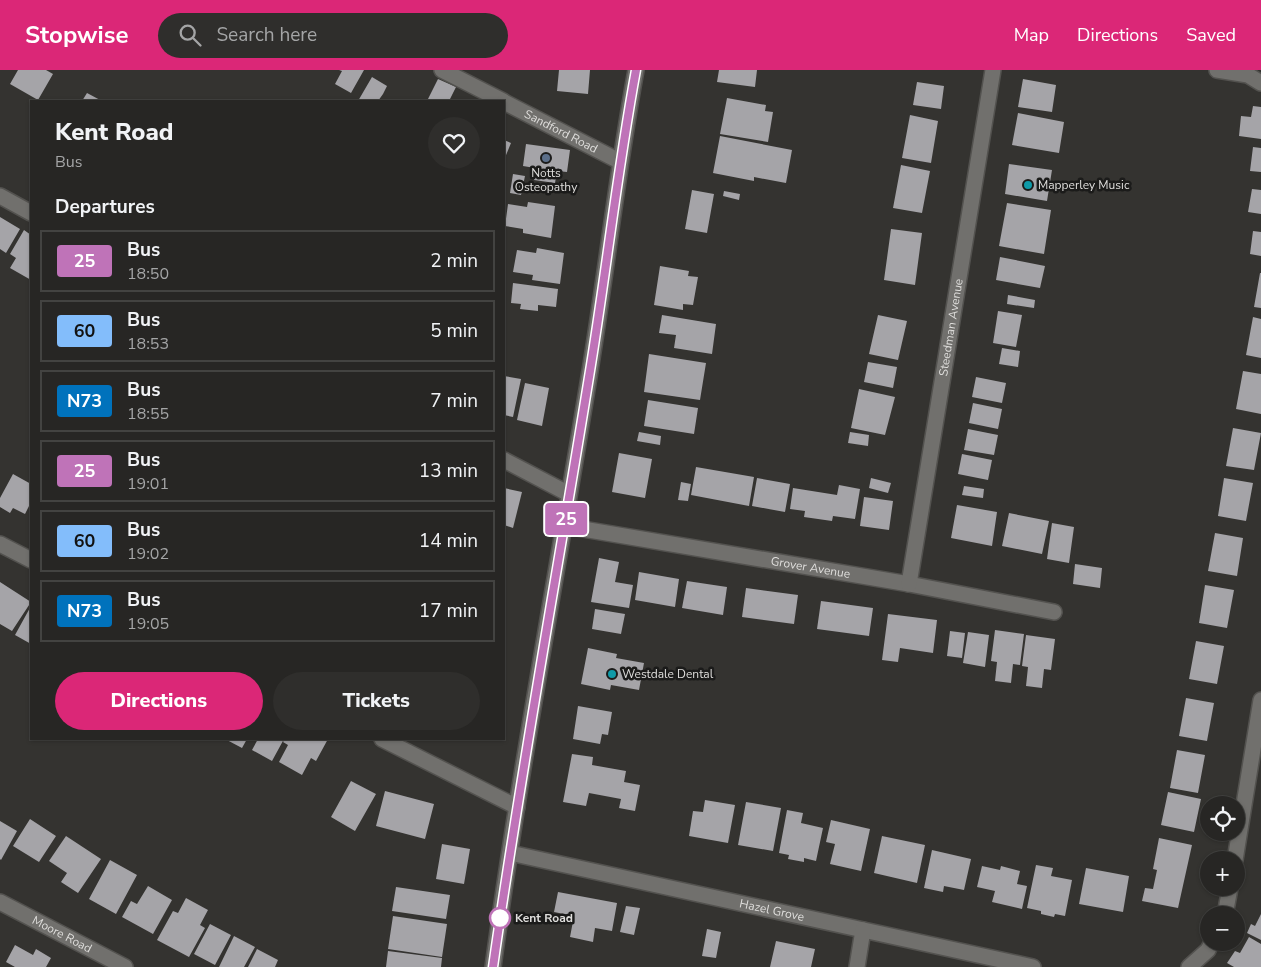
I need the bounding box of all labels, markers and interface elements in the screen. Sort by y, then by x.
search box [158,13,508,58]
text: Stopwise [25,19,128,51]
icon: search [176,21,204,49]
text: Search here [216,22,317,48]
text: Map [1014,23,1049,47]
text: Directions [1077,23,1158,47]
text: Saved [1186,23,1236,47]
street label: Sandford Road [522,106,600,157]
text: Kent Road [55,116,174,148]
button: heart [428,117,480,169]
text: Bus [55,151,83,173]
marker: Notts Osteopathy [540,152,552,164]
place label: Notts Osteopathy [515,165,578,195]
place label: Mapperley Music [1038,177,1130,193]
marker: Mapperley Music [1022,179,1034,191]
text: Departures [55,194,155,220]
text: Bus [127,237,160,263]
text: 2 min [430,248,478,274]
text: 25 [74,249,95,273]
text: 18:50 [127,263,169,285]
street label: Steedman Avenue [935,277,967,377]
text: Bus [127,307,160,333]
text: 5 min [430,318,478,344]
text: 60 [74,319,95,343]
text: 18:53 [127,333,169,355]
text: Bus [127,377,160,403]
text: 7 min [430,388,478,414]
text: N73 [67,389,102,413]
text: 18:55 [127,403,169,425]
text: Bus [127,447,160,473]
text: 13 min [419,458,478,484]
text: 25 [74,459,95,483]
text: 19:01 [127,473,169,495]
line badge: 25 [544,503,588,535]
text: 25 [555,507,577,531]
text: Bus [127,517,160,543]
text: 14 min [419,528,478,554]
text: 60 [74,529,95,553]
text: 19:02 [127,543,169,565]
street label: Grover Avenue [770,553,851,582]
text: Bus [127,587,160,613]
text: 17 min [419,598,478,624]
text: N73 [67,599,102,623]
text: 19:05 [127,613,169,635]
place label: Westdale Dental [622,666,714,682]
marker: Westdale Dental [606,668,618,680]
button: Directions [55,672,263,730]
button: Tickets [273,672,480,730]
map controls [1200,796,1245,951]
button: locate [1200,796,1245,841]
button: + [1200,851,1245,896]
street label: Hazel Grove [738,895,806,925]
button: − [1200,906,1245,951]
marker: Kent Road [489,907,511,929]
place label: Kent Road [515,910,573,926]
street label: Moore Road [29,912,95,956]

